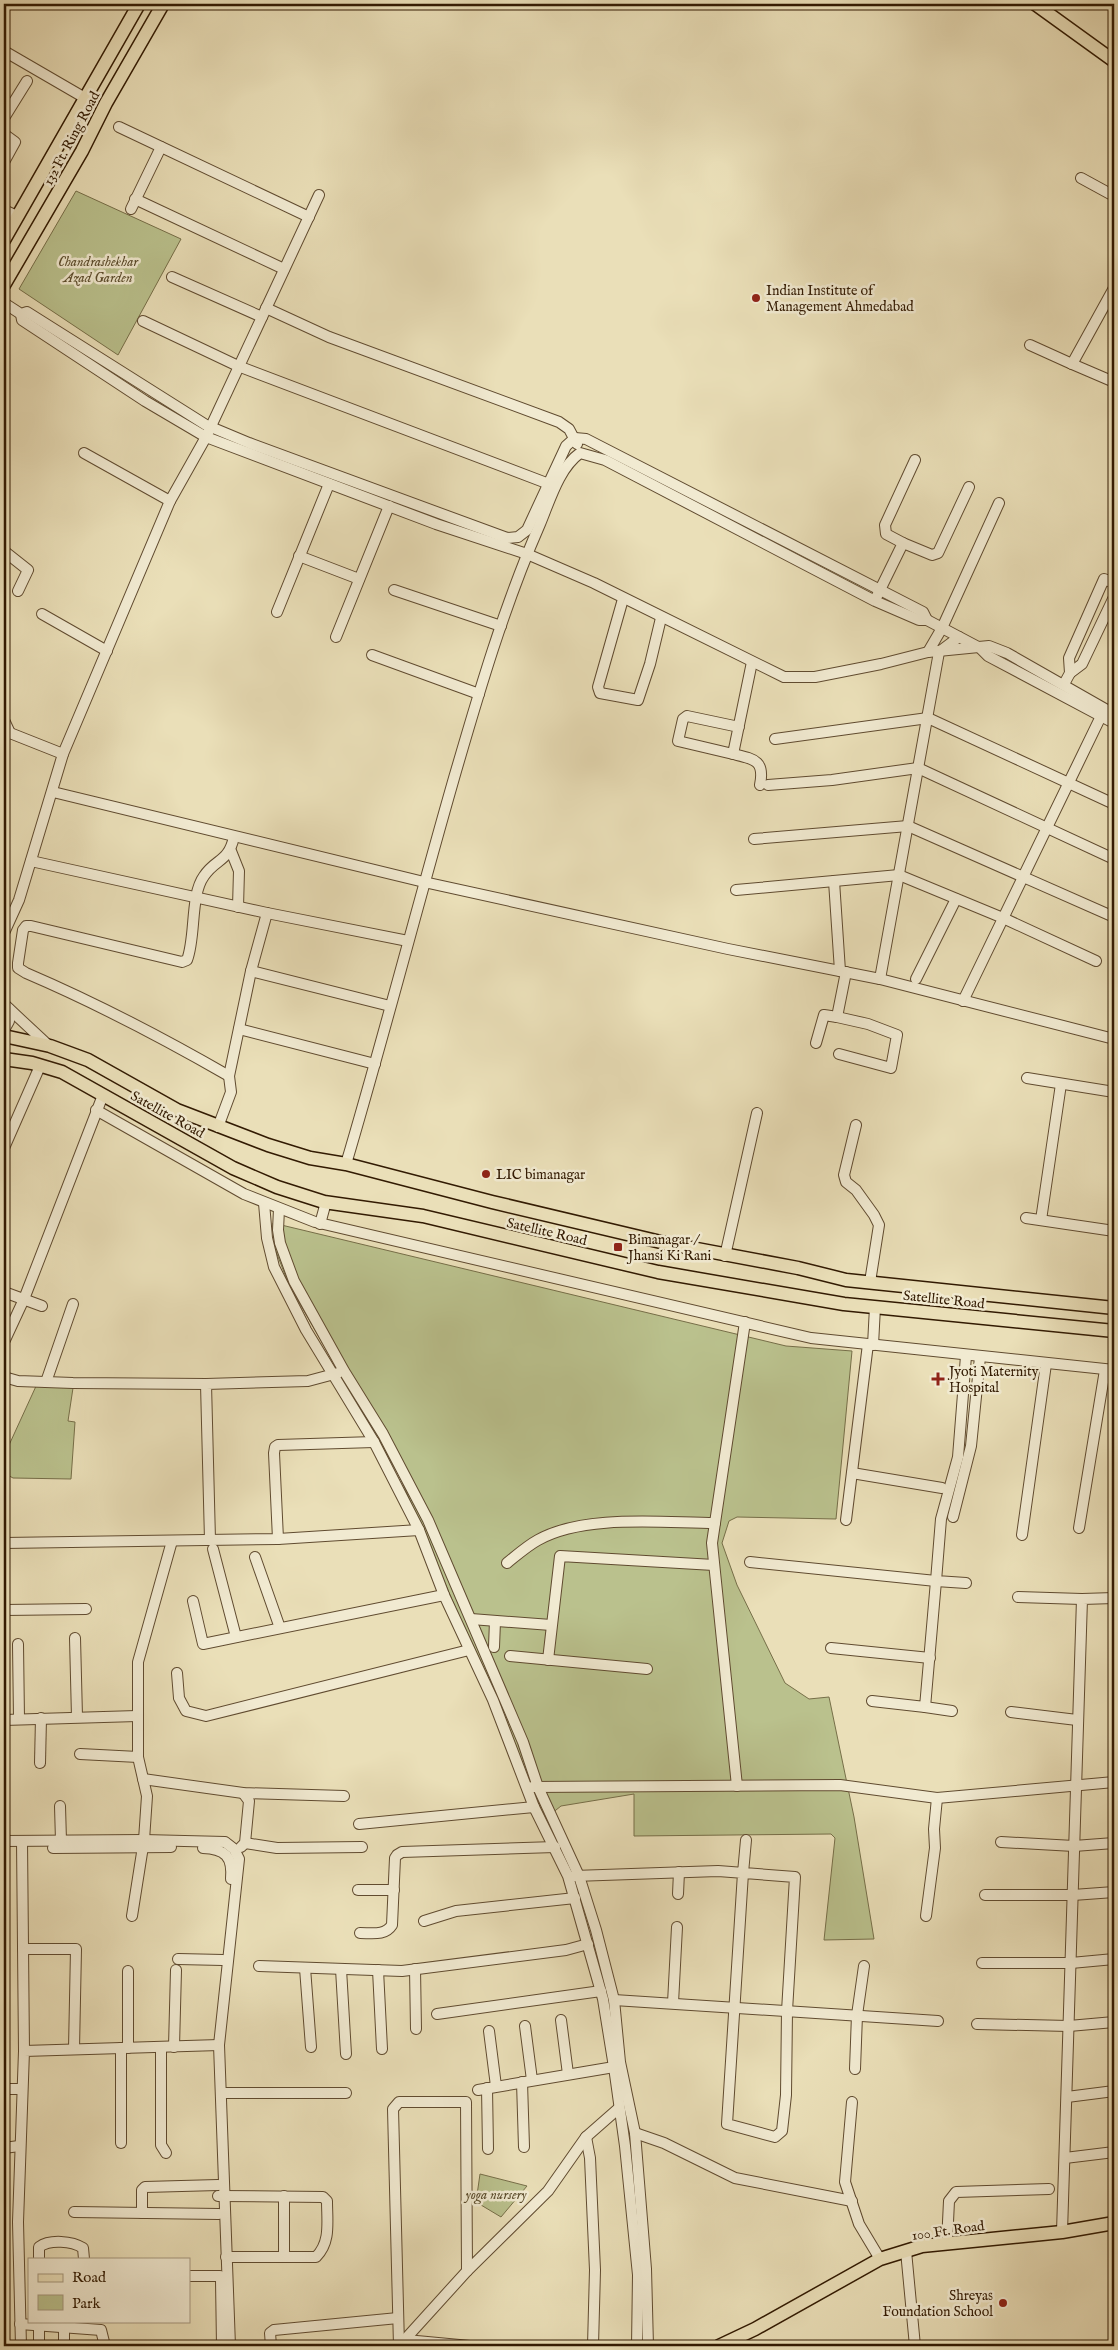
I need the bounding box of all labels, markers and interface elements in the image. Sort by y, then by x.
street label: 132 Ft. Ring Road [40,88,104,189]
park label: Chandrashekhar Azad Garden [58,253,139,287]
place label: Indian Institute of Management Ahmedabad [766,282,914,316]
marker: Indian Institute of Management Ahmedabad [750,292,762,304]
street label: Satellite Road [127,1087,208,1143]
place label: LIC bimanagar [496,1166,585,1184]
marker: LIC bimanagar [480,1168,492,1180]
street label: Satellite Road [505,1214,589,1250]
place label: Bimanagar / Jhansi Ki Rani [626,1231,711,1265]
marker: Bimanagar / Jhansi Ki Rani [612,1241,624,1253]
street label: Satellite Road [902,1287,986,1313]
place label: Jyoti Maternity Hospital [947,1363,1039,1397]
marker: Jyoti Maternity Hospital [931,1372,945,1386]
park label: yoga nursery [463,2186,527,2205]
street label: 100 Ft. Road [911,2217,986,2245]
legend [28,2258,190,2322]
text: Road [72,2268,107,2287]
place label: Shreyas Foundation School [883,2287,993,2321]
text: Park [72,2294,102,2313]
marker: Shreyas Foundation School [997,2297,1009,2309]

